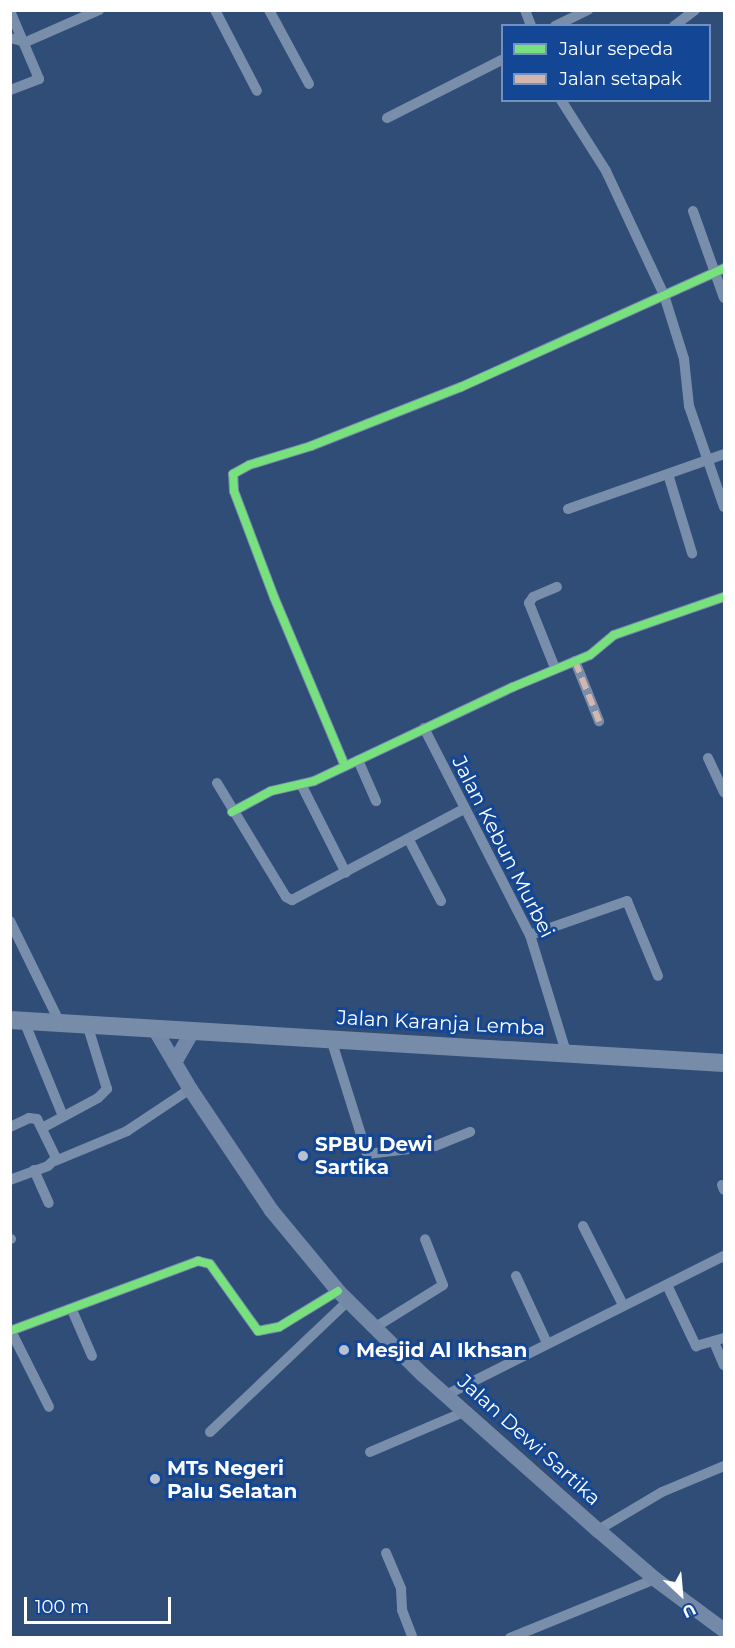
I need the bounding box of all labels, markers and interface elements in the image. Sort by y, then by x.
legend [501,24,711,102]
text: Jalur sepeda [559,38,673,60]
text: Jalan setapak [559,68,682,90]
street label: Jalan Kebun Murbei [447,752,559,942]
street label: Jalan Karanja Lemba [336,1006,546,1040]
place label: SPBU Dewi Sartika [315,1132,433,1179]
marker: SPBU Dewi Sartika [296,1149,310,1163]
place label: Mesjid Al Ikhsan [356,1338,527,1362]
marker: Mesjid Al Ikhsan [337,1343,351,1357]
street label: Jalan Dewi Sartika [453,1370,605,1510]
place label: MTs Negeri Palu Selatan [167,1456,297,1503]
marker: MTs Negeri Palu Selatan [148,1472,162,1486]
north arrow [651,1564,711,1624]
scale bar [27,1585,174,1623]
text: 100 m [35,1596,89,1618]
text: U [679,1599,699,1622]

